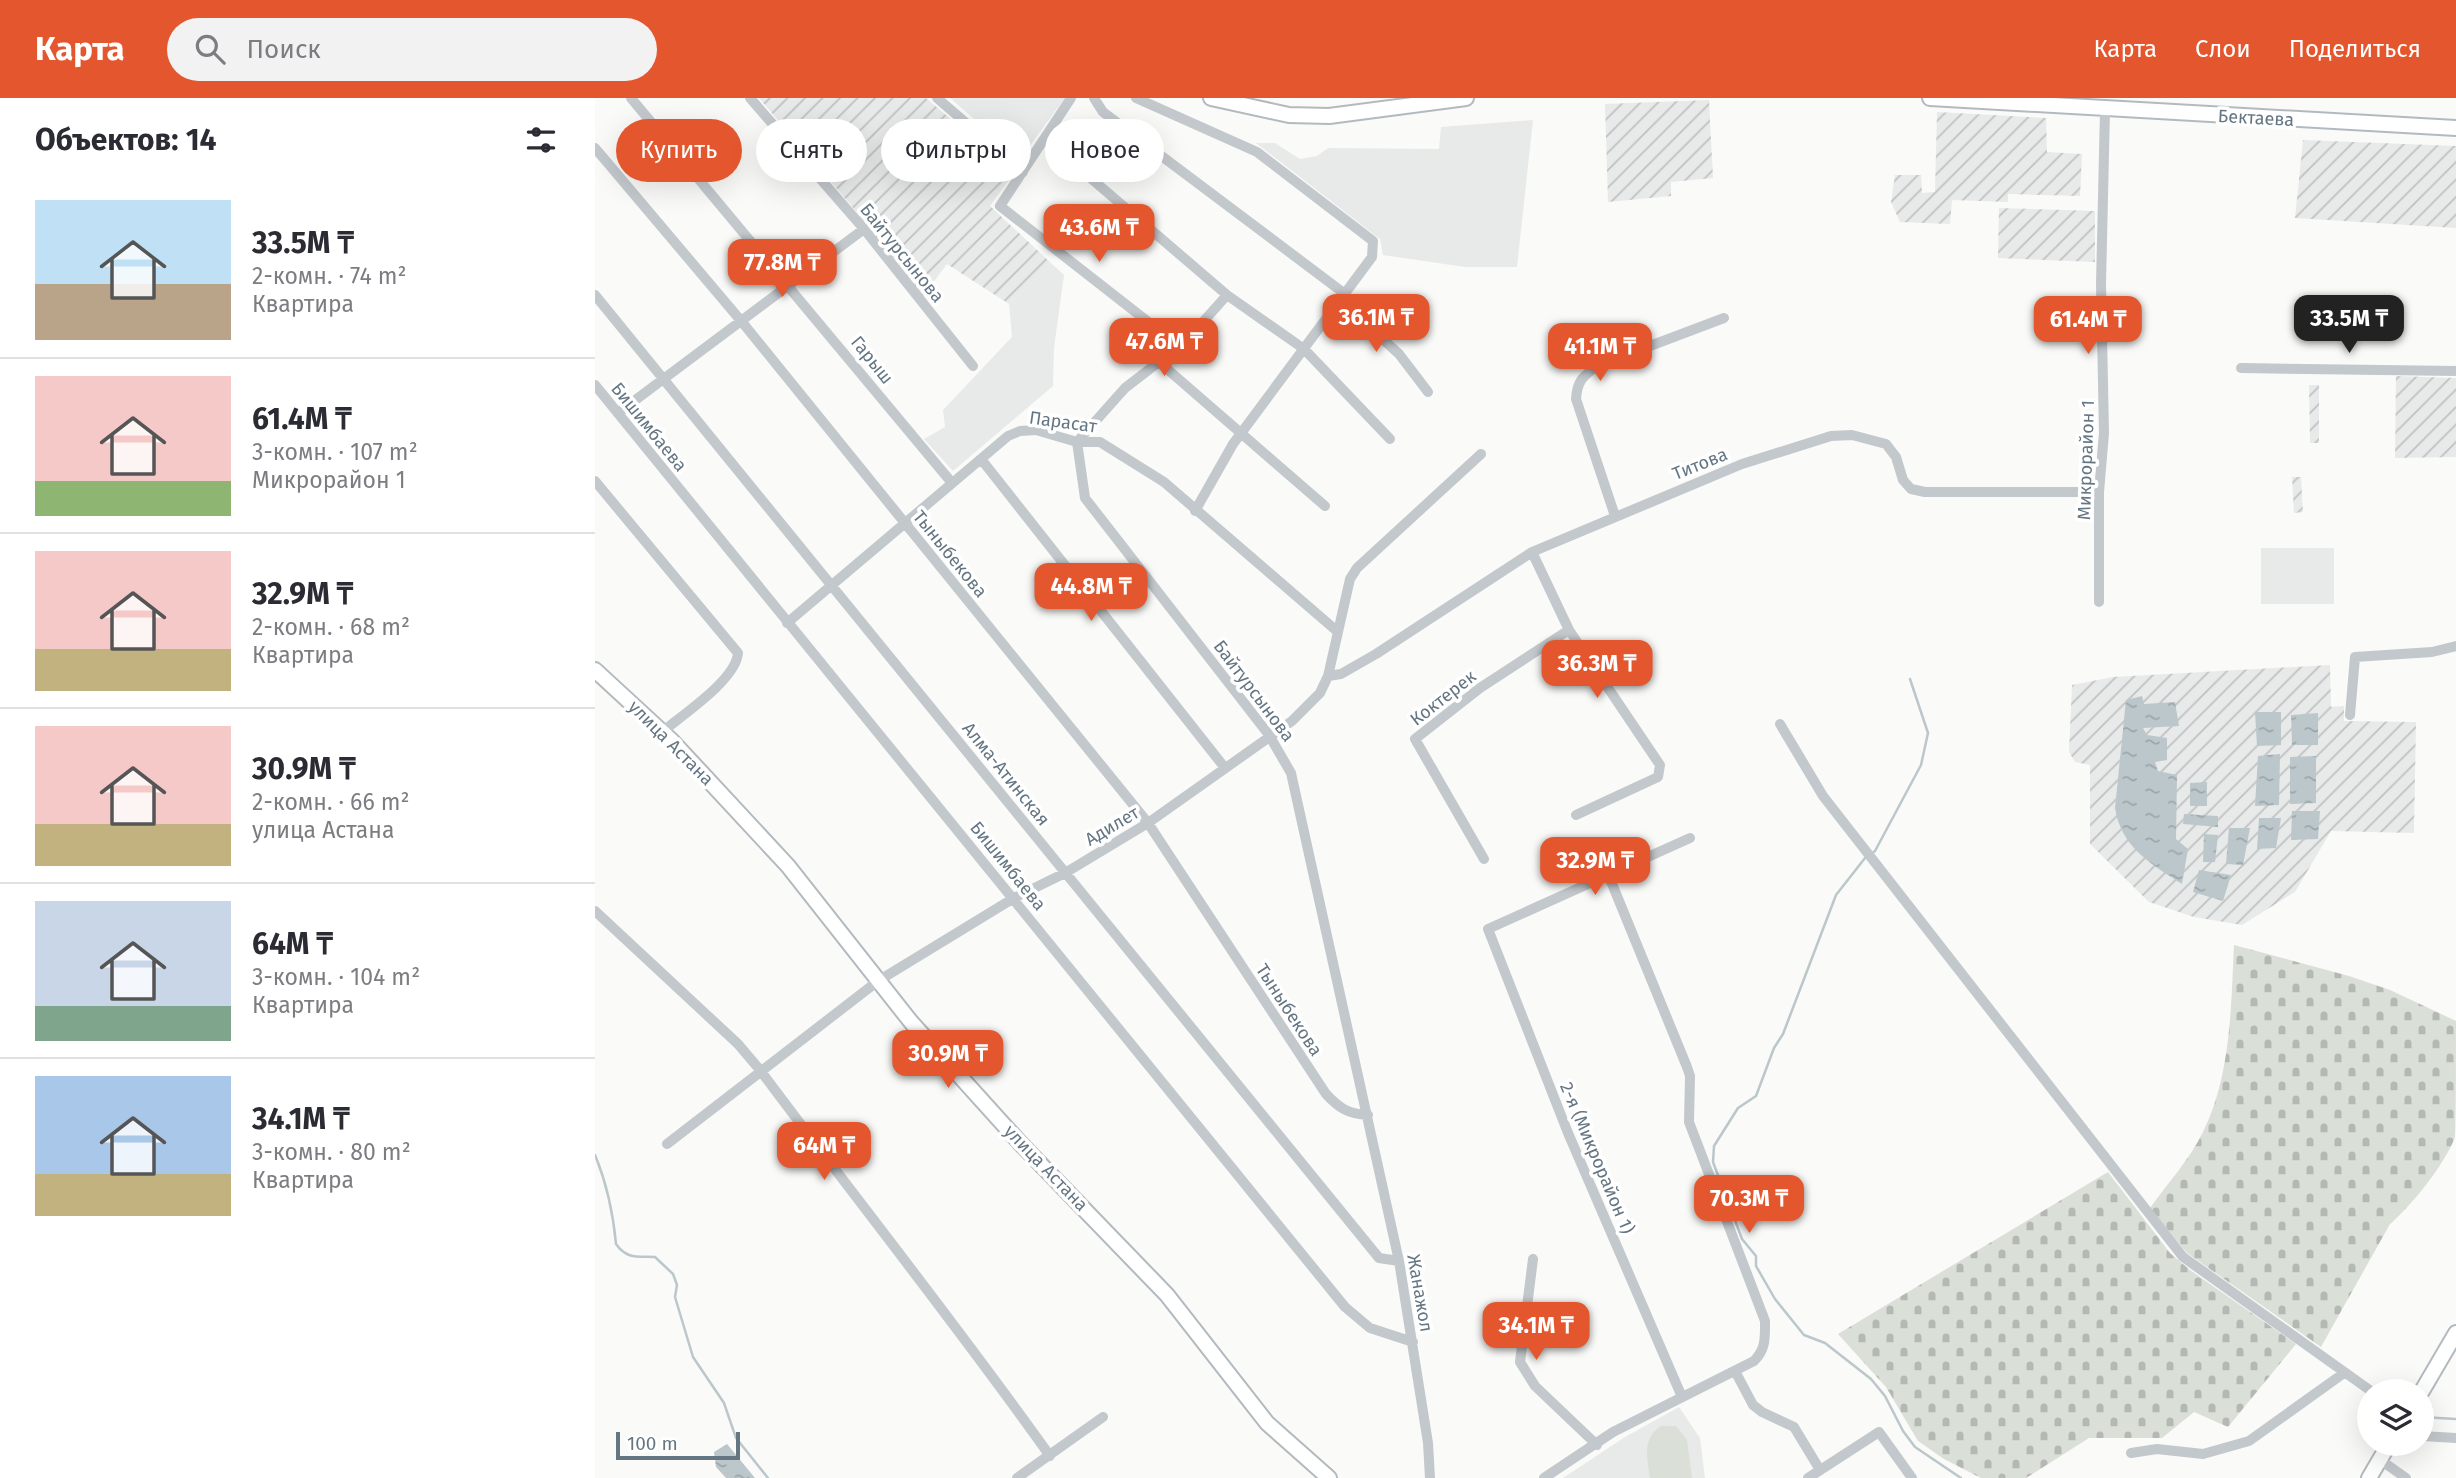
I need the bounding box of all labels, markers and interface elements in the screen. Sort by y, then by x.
search box [167,18,657,81]
text: Карта [35,29,125,69]
icon: search [191,30,229,68]
text: Поиск [247,34,321,65]
text: Карта [2093,35,2157,63]
text: Слои [2195,35,2251,63]
text: Поделиться [2289,35,2421,63]
street label: Бектаева [2217,105,2295,131]
chip: Купить [616,119,742,182]
chip: Снять [756,119,867,182]
chip: Фильтры [881,119,1031,182]
chip: Новое [1045,119,1164,182]
icon: filters [522,121,560,159]
text: Объектов: 14 [35,122,217,158]
street label: Байтурсынова [855,199,949,307]
pin: 43.6M ₸ [1034,204,1164,264]
text: 43.6M ₸ [1060,213,1138,241]
text: 33.5M ₸ [252,225,354,261]
icon: home [91,228,175,312]
pin: 77.8M ₸ [717,240,847,299]
text: 77.8M ₸ [744,248,820,276]
text: 2-комн. · 74 m² [252,262,407,290]
text: Квартира [252,290,354,318]
pin: 36.1M ₸ [1311,294,1441,354]
pin: 61.4M ₸ [2023,296,2153,356]
pin: 33.5M ₸ [2284,296,2414,355]
text: 36.1M ₸ [1339,303,1413,331]
text: 33.5M ₸ [2310,304,2388,332]
text: 61.4M ₸ [2050,305,2126,333]
pin: 47.6M ₸ [1099,318,1229,378]
pin: 41.1M ₸ [1535,324,1665,383]
text: 47.6M ₸ [1125,327,1203,355]
street label: Гарыш [846,332,898,388]
text: 41.1M ₸ [1564,332,1636,360]
street label: Бишимбаева [606,378,692,476]
street label: Микрорайон 1 [2073,400,2099,520]
text: 61.4M ₸ [252,401,352,437]
icon: home [91,404,175,488]
street label: Парасат [1028,406,1099,438]
text: 3-комн. · 107 m² [252,438,418,466]
street label: Титова [1669,443,1731,485]
text: Микрорайон 1 [252,466,406,494]
street label: Тыныбекова [908,506,992,602]
pin: 44.8M ₸ [1026,564,1156,623]
text: 44.8M ₸ [1051,572,1131,600]
text: 32.9M ₸ [252,576,353,612]
icon: home [91,579,175,663]
text: 2-комн. · 68 m² [252,613,410,641]
street label: Байтурсынова [1209,636,1299,746]
pin: 36.3M ₸ [1532,640,1662,700]
text: Квартира [252,641,354,669]
text: 36.3M ₸ [1558,649,1636,677]
street label: Коктерек [1406,665,1481,731]
street label: улица Астана [624,696,718,790]
street label: Алма-Атинская [958,718,1054,830]
text: 30.9M ₸ [252,751,356,787]
icon: home [91,754,175,838]
text: 2-комн. · 66 m² [252,788,410,816]
street label: Адилет [1081,801,1144,851]
text: улица Астана [252,816,394,844]
street label: Бишимбаева [965,817,1051,915]
pin: 32.9M ₸ [1530,838,1660,897]
text: 32.9M ₸ [1556,846,1634,874]
text: 64M ₸ [252,926,333,962]
icon: home [91,929,175,1013]
street label: Тыныбекова [1251,960,1327,1060]
text: 3-комн. · 104 m² [252,963,420,991]
text: Квартира [252,991,354,1019]
pin: 30.9M ₸ [883,1030,1013,1090]
text: 30.9M ₸ [908,1039,988,1067]
street label: 2-я (Микрорайон 1) [1555,1079,1639,1237]
text: 34.1M ₸ [252,1101,350,1137]
icon: home [91,1104,175,1188]
street label: улица Астана [999,1120,1093,1216]
pin: 64M ₸ [775,1122,873,1182]
text: 64M ₸ [793,1131,855,1159]
text: 3-комн. · 80 m² [252,1138,411,1166]
text: Квартира [252,1166,354,1194]
pin: 70.3M ₸ [1684,1176,1814,1235]
text: 70.3M ₸ [1710,1184,1788,1212]
street label: Жанажол [1402,1252,1438,1334]
pin: 34.1M ₸ [1471,1302,1601,1362]
text: 34.1M ₸ [1499,1311,1573,1339]
map controls [2357,1379,2434,1456]
button: layers [2357,1379,2434,1456]
scale bar [616,1429,740,1461]
text: 100 m [627,1432,678,1455]

